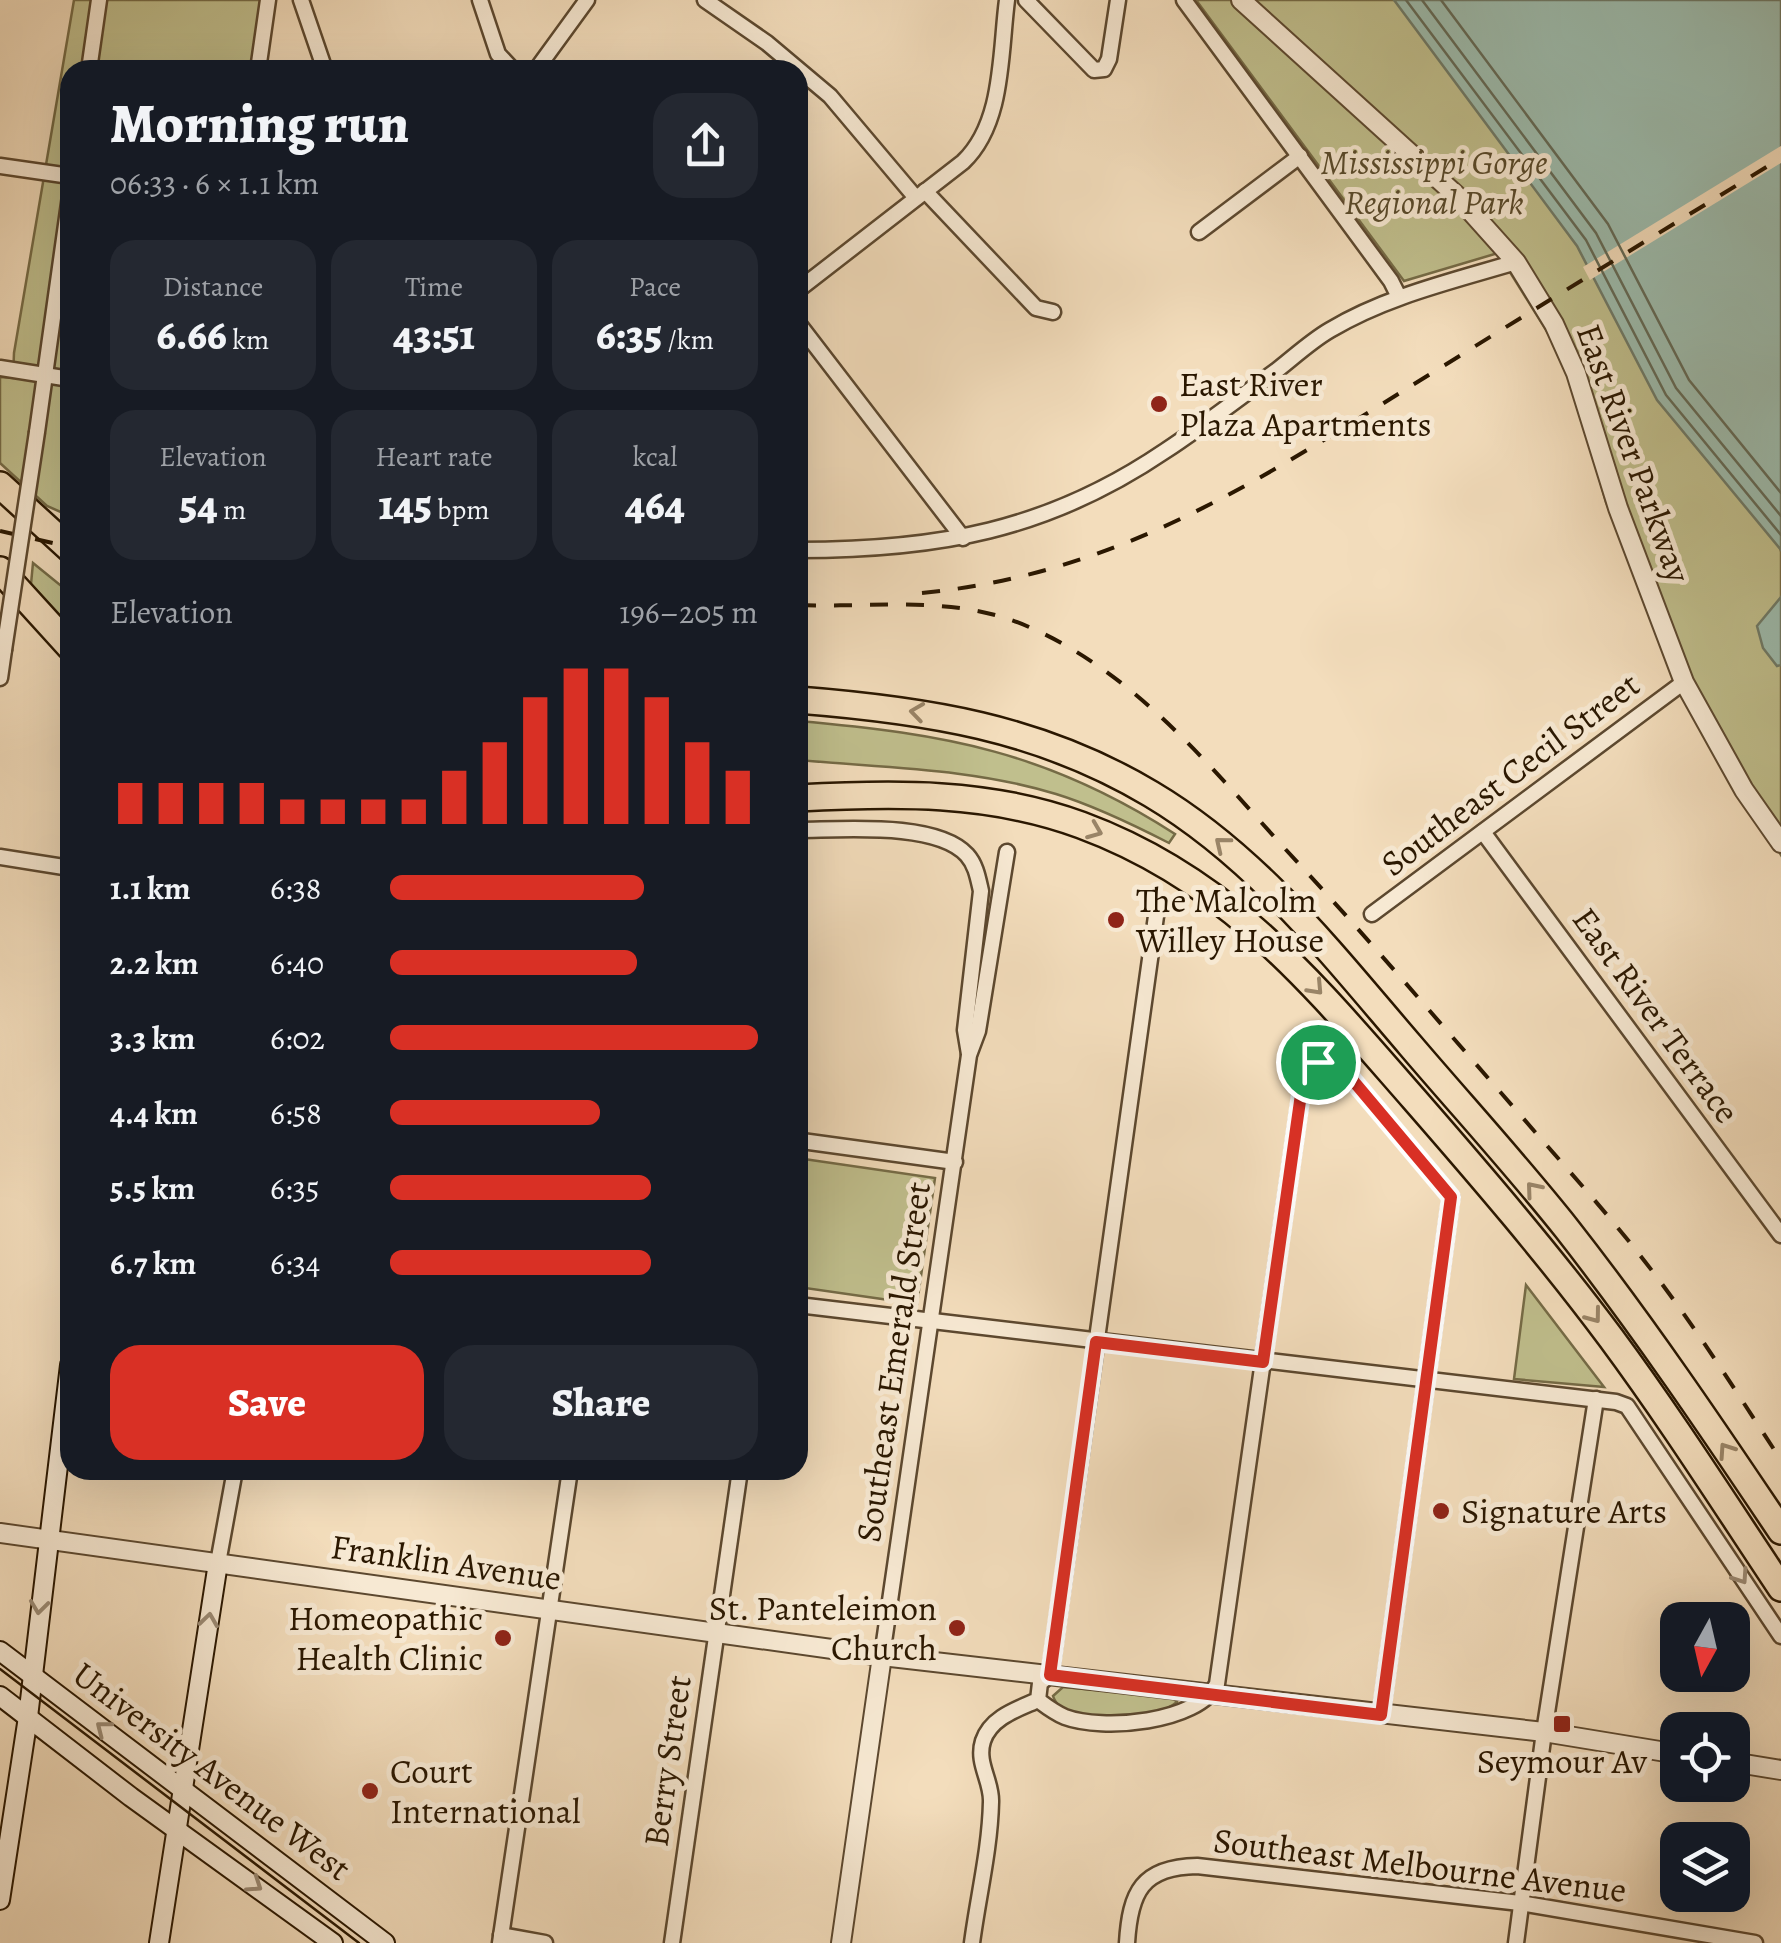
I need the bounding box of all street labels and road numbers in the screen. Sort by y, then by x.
street label: East River Parkway [1565,317,1703,589]
street label: Southeast Cecil Street [1371,661,1649,887]
street label: East River Terrace [1561,897,1751,1133]
street label: Southeast Emerald Street [844,1179,942,1545]
street label: Franklin Avenue [328,1522,564,1602]
street label: University Avenue West [63,1650,361,1892]
street label: Berry Street [631,1672,703,1850]
street label: Southeast Melbourne Avenue [1211,1816,1629,1914]

